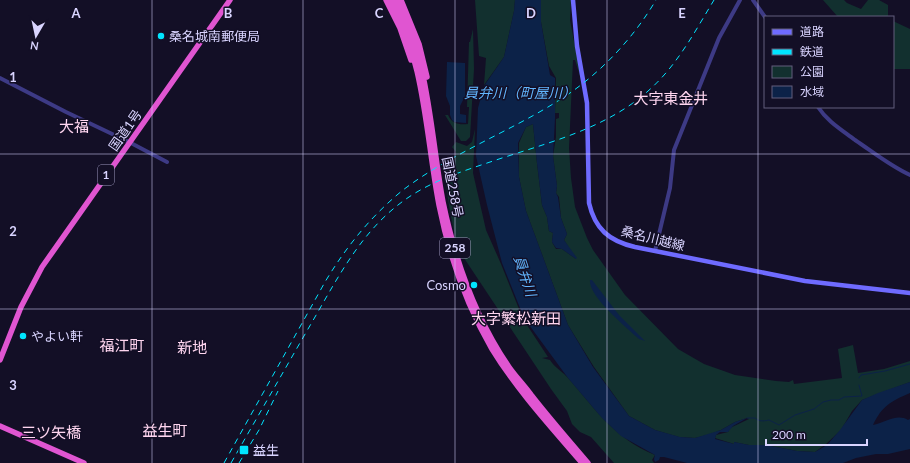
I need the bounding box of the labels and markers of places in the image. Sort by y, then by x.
place label: 桑名城南郵便局 [169,28,260,44]
marker: 桑名城南郵便局 [156,31,166,41]
place label: Cosmo [426,277,466,293]
marker: Cosmo [469,280,479,290]
place label: やよい軒 [31,328,83,344]
marker: やよい軒 [18,331,28,341]
place label: 益生 [253,442,279,458]
marker: 益生 [238,444,250,456]

